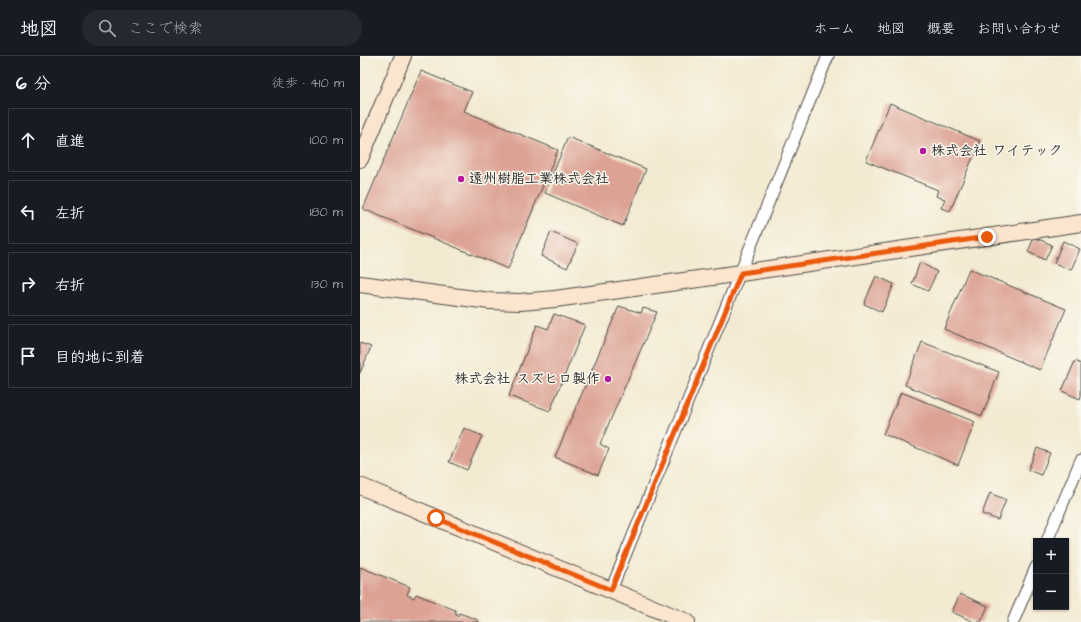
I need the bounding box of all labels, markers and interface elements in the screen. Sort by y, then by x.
search box [82,10,362,46]
text: 地図 [20,16,58,43]
icon: search [96,17,118,39]
text: ここで検索 [128,18,203,39]
text: ホーム [814,19,855,39]
text: 地図 [877,19,905,39]
text: 概要 [927,19,955,39]
text: お問い合わせ [977,19,1061,39]
text: 6 分 [16,72,50,96]
text: 徒歩 · 410 m [272,74,344,92]
icon: ahead [17,129,39,151]
text: 直進 [55,131,85,152]
text: 100 m [310,131,343,149]
place label: 株式会社 ワイテック [931,141,1063,161]
marker: 株式会社 ワイテック [918,146,928,156]
place label: 遠州樹脂工業株式会社 [469,169,609,189]
marker: 遠州樹脂工業株式会社 [456,174,466,184]
icon: left [17,201,39,223]
text: 左折 [55,203,85,224]
text: 180 m [309,203,343,221]
route end [978,228,996,246]
icon: right [17,273,39,295]
text: 右折 [55,275,85,296]
text: 130 m [311,275,343,293]
icon: arrive [17,345,39,367]
text: 目的地に到着 [55,347,145,368]
place label: 株式会社 スズヒロ製作 [454,369,600,389]
marker: 株式会社 スズヒロ製作 [603,374,613,384]
route start [427,509,445,527]
map controls [1033,538,1069,610]
button: + [1033,538,1069,574]
button: − [1033,574,1069,610]

